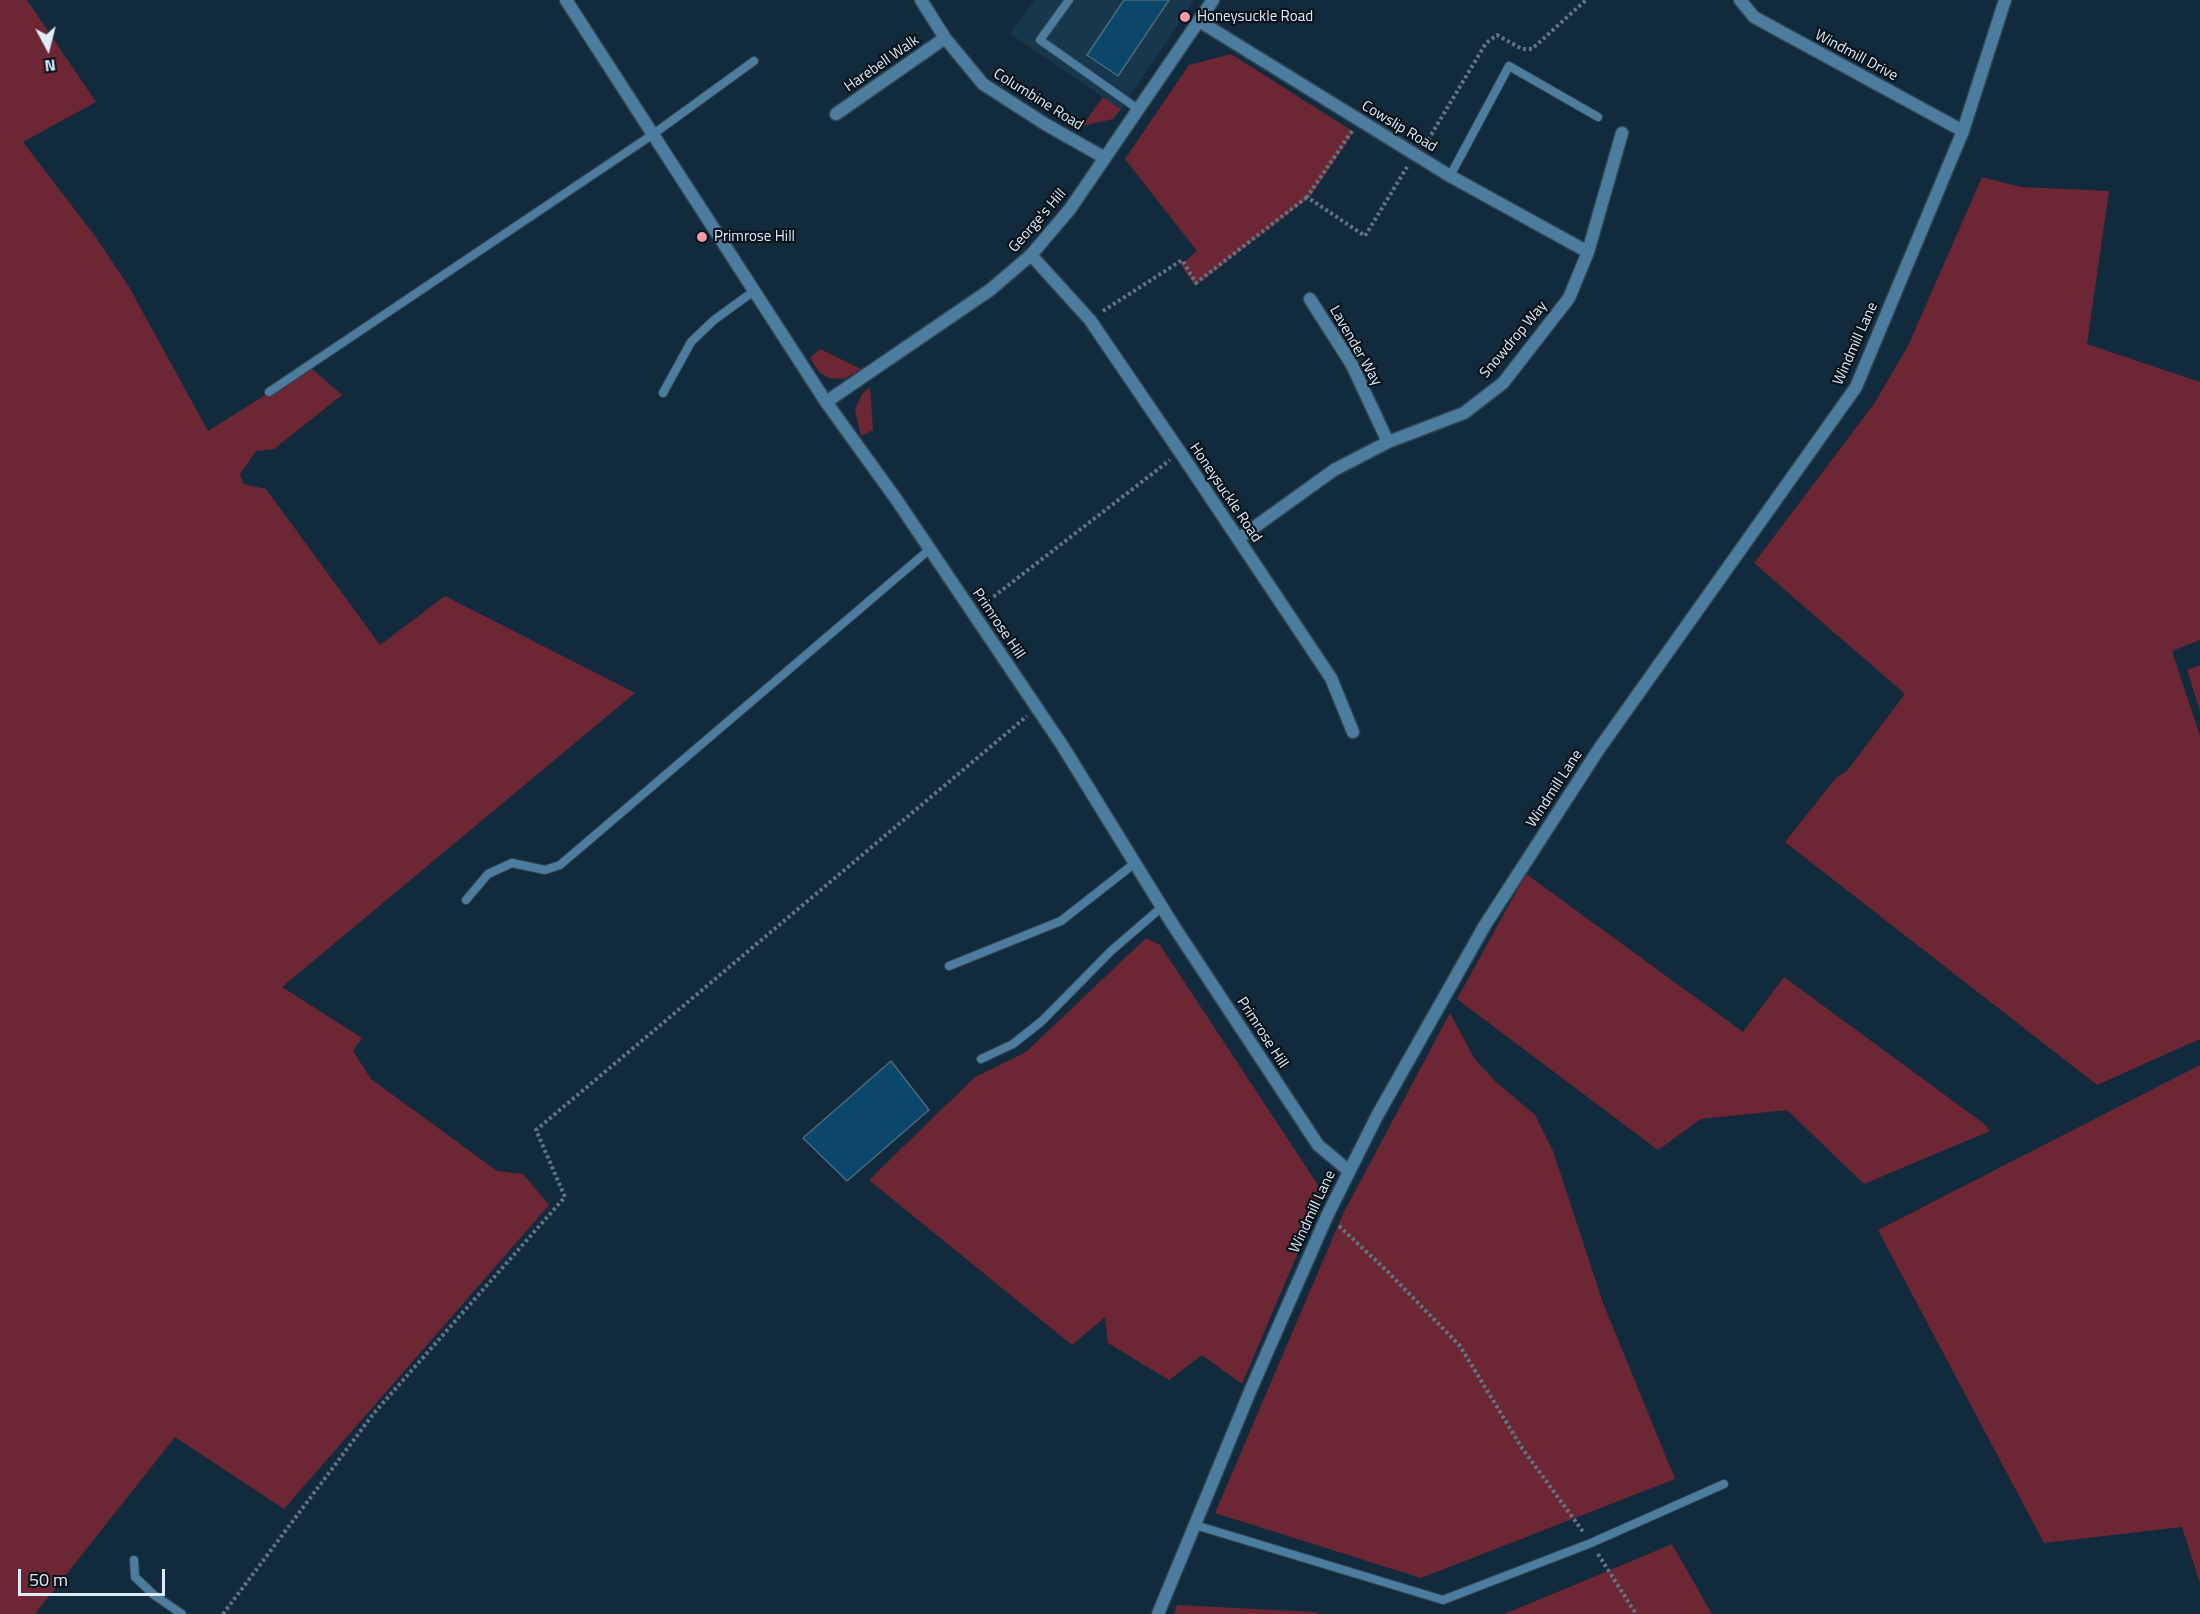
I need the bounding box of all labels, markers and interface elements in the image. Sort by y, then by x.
place label: Honeysuckle Road [1197,8,1313,26]
marker: Honeysuckle Road [1178,10,1192,24]
north arrow [18,18,78,78]
street label: Windmill Drive [1811,27,1901,85]
street label: Harebell Walk [841,32,923,96]
text: N [43,53,57,78]
street label: Columbine Road [990,65,1086,135]
street label: Cowslip Road [1358,97,1440,157]
street label: George's Hill [1005,185,1071,257]
place label: Primrose Hill [714,228,795,246]
marker: Primrose Hill [695,230,709,244]
street label: Snowdrop Way [1476,298,1552,382]
street label: Windmill Lane [1830,300,1882,388]
street label: Lavender Way [1325,303,1385,389]
street label: Honeysuckle Road [1185,440,1265,546]
street label: Primrose Hill [968,585,1028,663]
street label: Windmill Lane [1523,747,1587,831]
street label: Primrose Hill [1232,994,1292,1072]
street label: Windmill Lane [1286,1168,1340,1256]
scale bar [21,1557,168,1595]
text: 50 m [29,1566,68,1593]

